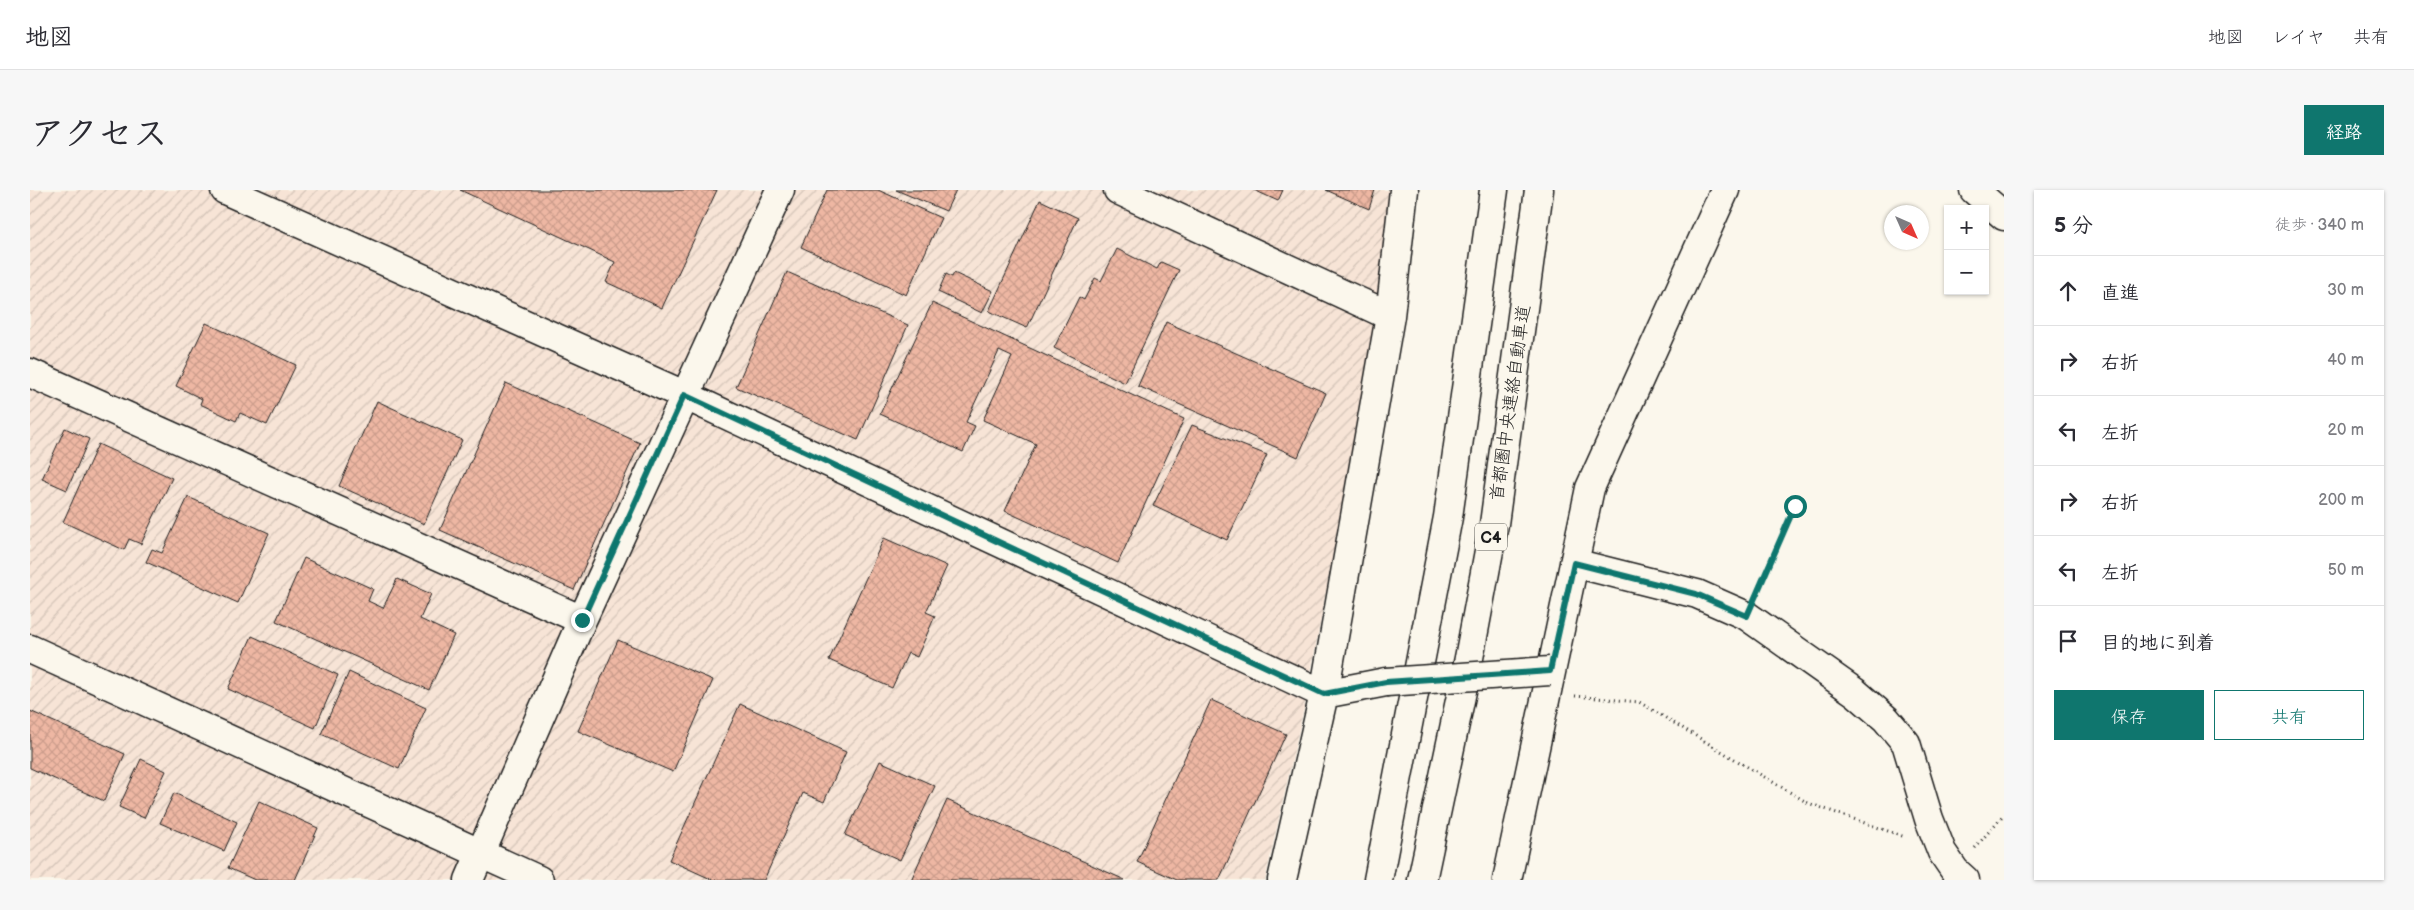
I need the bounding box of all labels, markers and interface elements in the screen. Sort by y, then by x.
text: 地図 [25,23,73,52]
text: 地図 [2208,27,2244,48]
text: レイヤ [2272,27,2325,48]
text: 共有 [2353,27,2389,48]
button: 経路 [2304,105,2384,155]
text: アクセス [30,113,168,156]
north arrow [1884,205,1929,250]
map controls [1944,205,1989,295]
button: + [1944,205,1989,250]
text: 5 分 [2054,213,2093,238]
text: 徒歩 · 340 m [2275,216,2364,235]
button: − [1944,250,1989,295]
icon: ahead [2054,277,2082,305]
text: 30 m [2327,281,2364,300]
text: 直進 [2101,282,2139,305]
street label: 首都圏中央連絡自動車道 [1486,304,1535,503]
icon: right [2054,347,2082,375]
text: 40 m [2327,351,2364,370]
text: 右折 [2101,352,2139,375]
icon: left [2054,417,2082,445]
text: 20 m [2328,421,2364,440]
text: 左折 [2101,422,2139,445]
icon: right [2054,487,2082,515]
text: 200 m [2318,491,2364,510]
text: 右折 [2101,492,2139,515]
route start [1784,495,1807,518]
road number: C4 [1475,524,1507,551]
icon: left [2054,557,2082,585]
text: 50 m [2328,561,2364,580]
text: 左折 [2101,562,2139,585]
route end [571,609,594,632]
icon: arrive [2054,627,2082,655]
text: 目的地に到着 [2101,632,2215,655]
button: 保存 [2054,690,2204,740]
button: 共有 [2214,690,2364,740]

